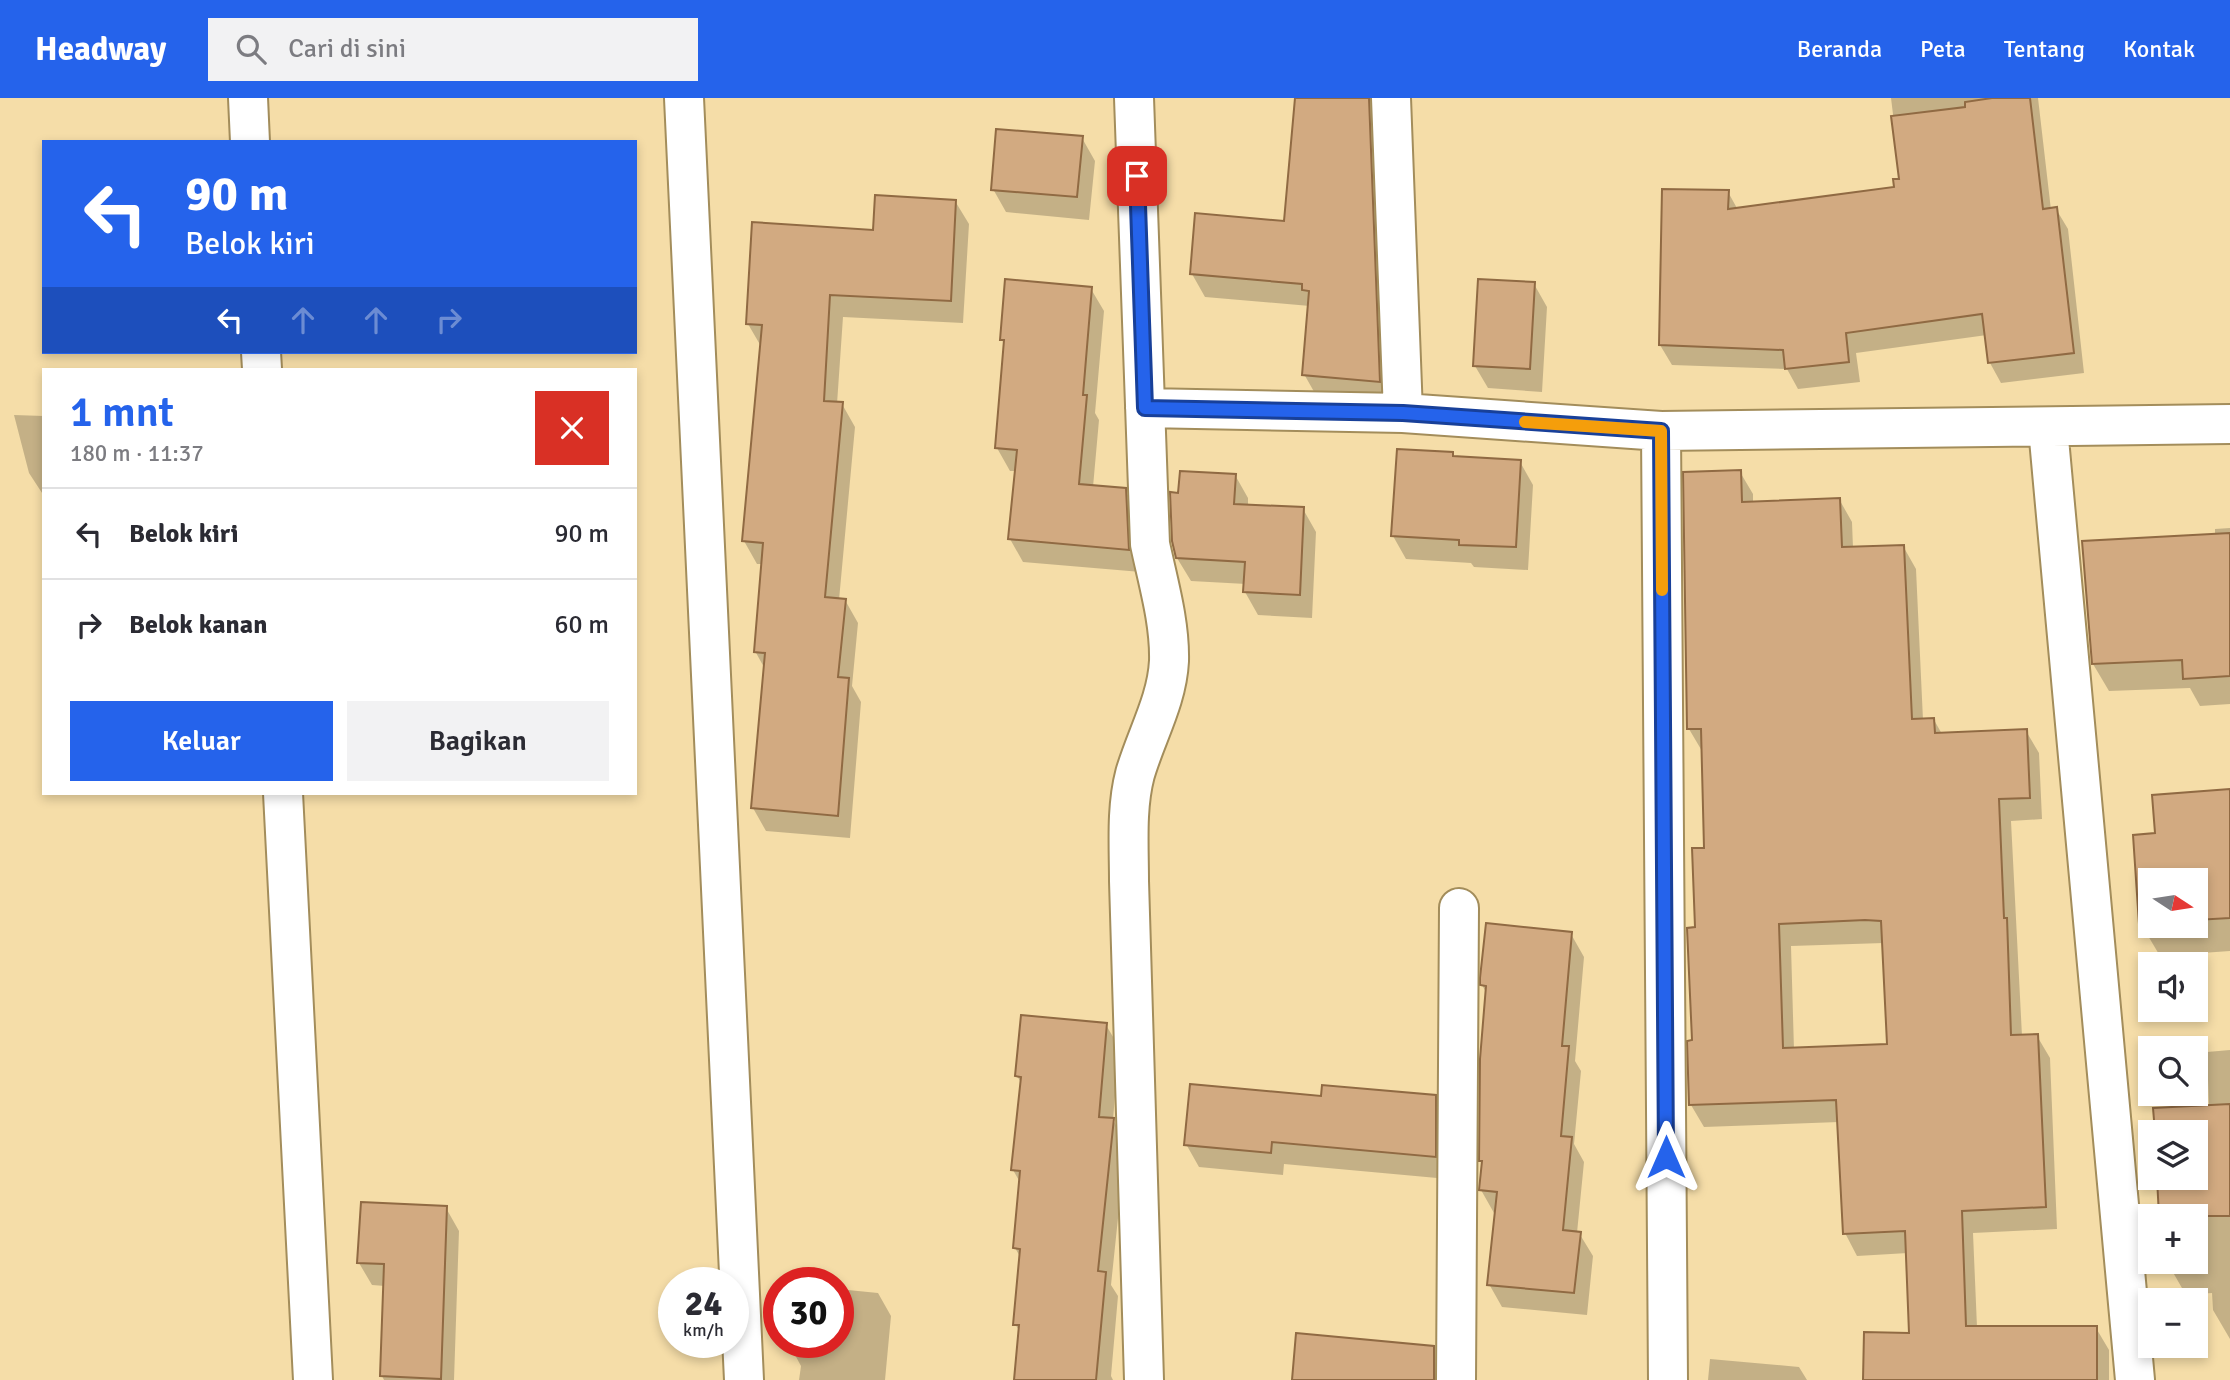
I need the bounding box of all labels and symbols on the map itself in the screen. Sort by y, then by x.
pin [1107,146,1167,206]
north arrow [2138,868,2208,938]
position arrow [1629,1120,1703,1194]
speed limit sign: 30 [763,1267,854,1358]

